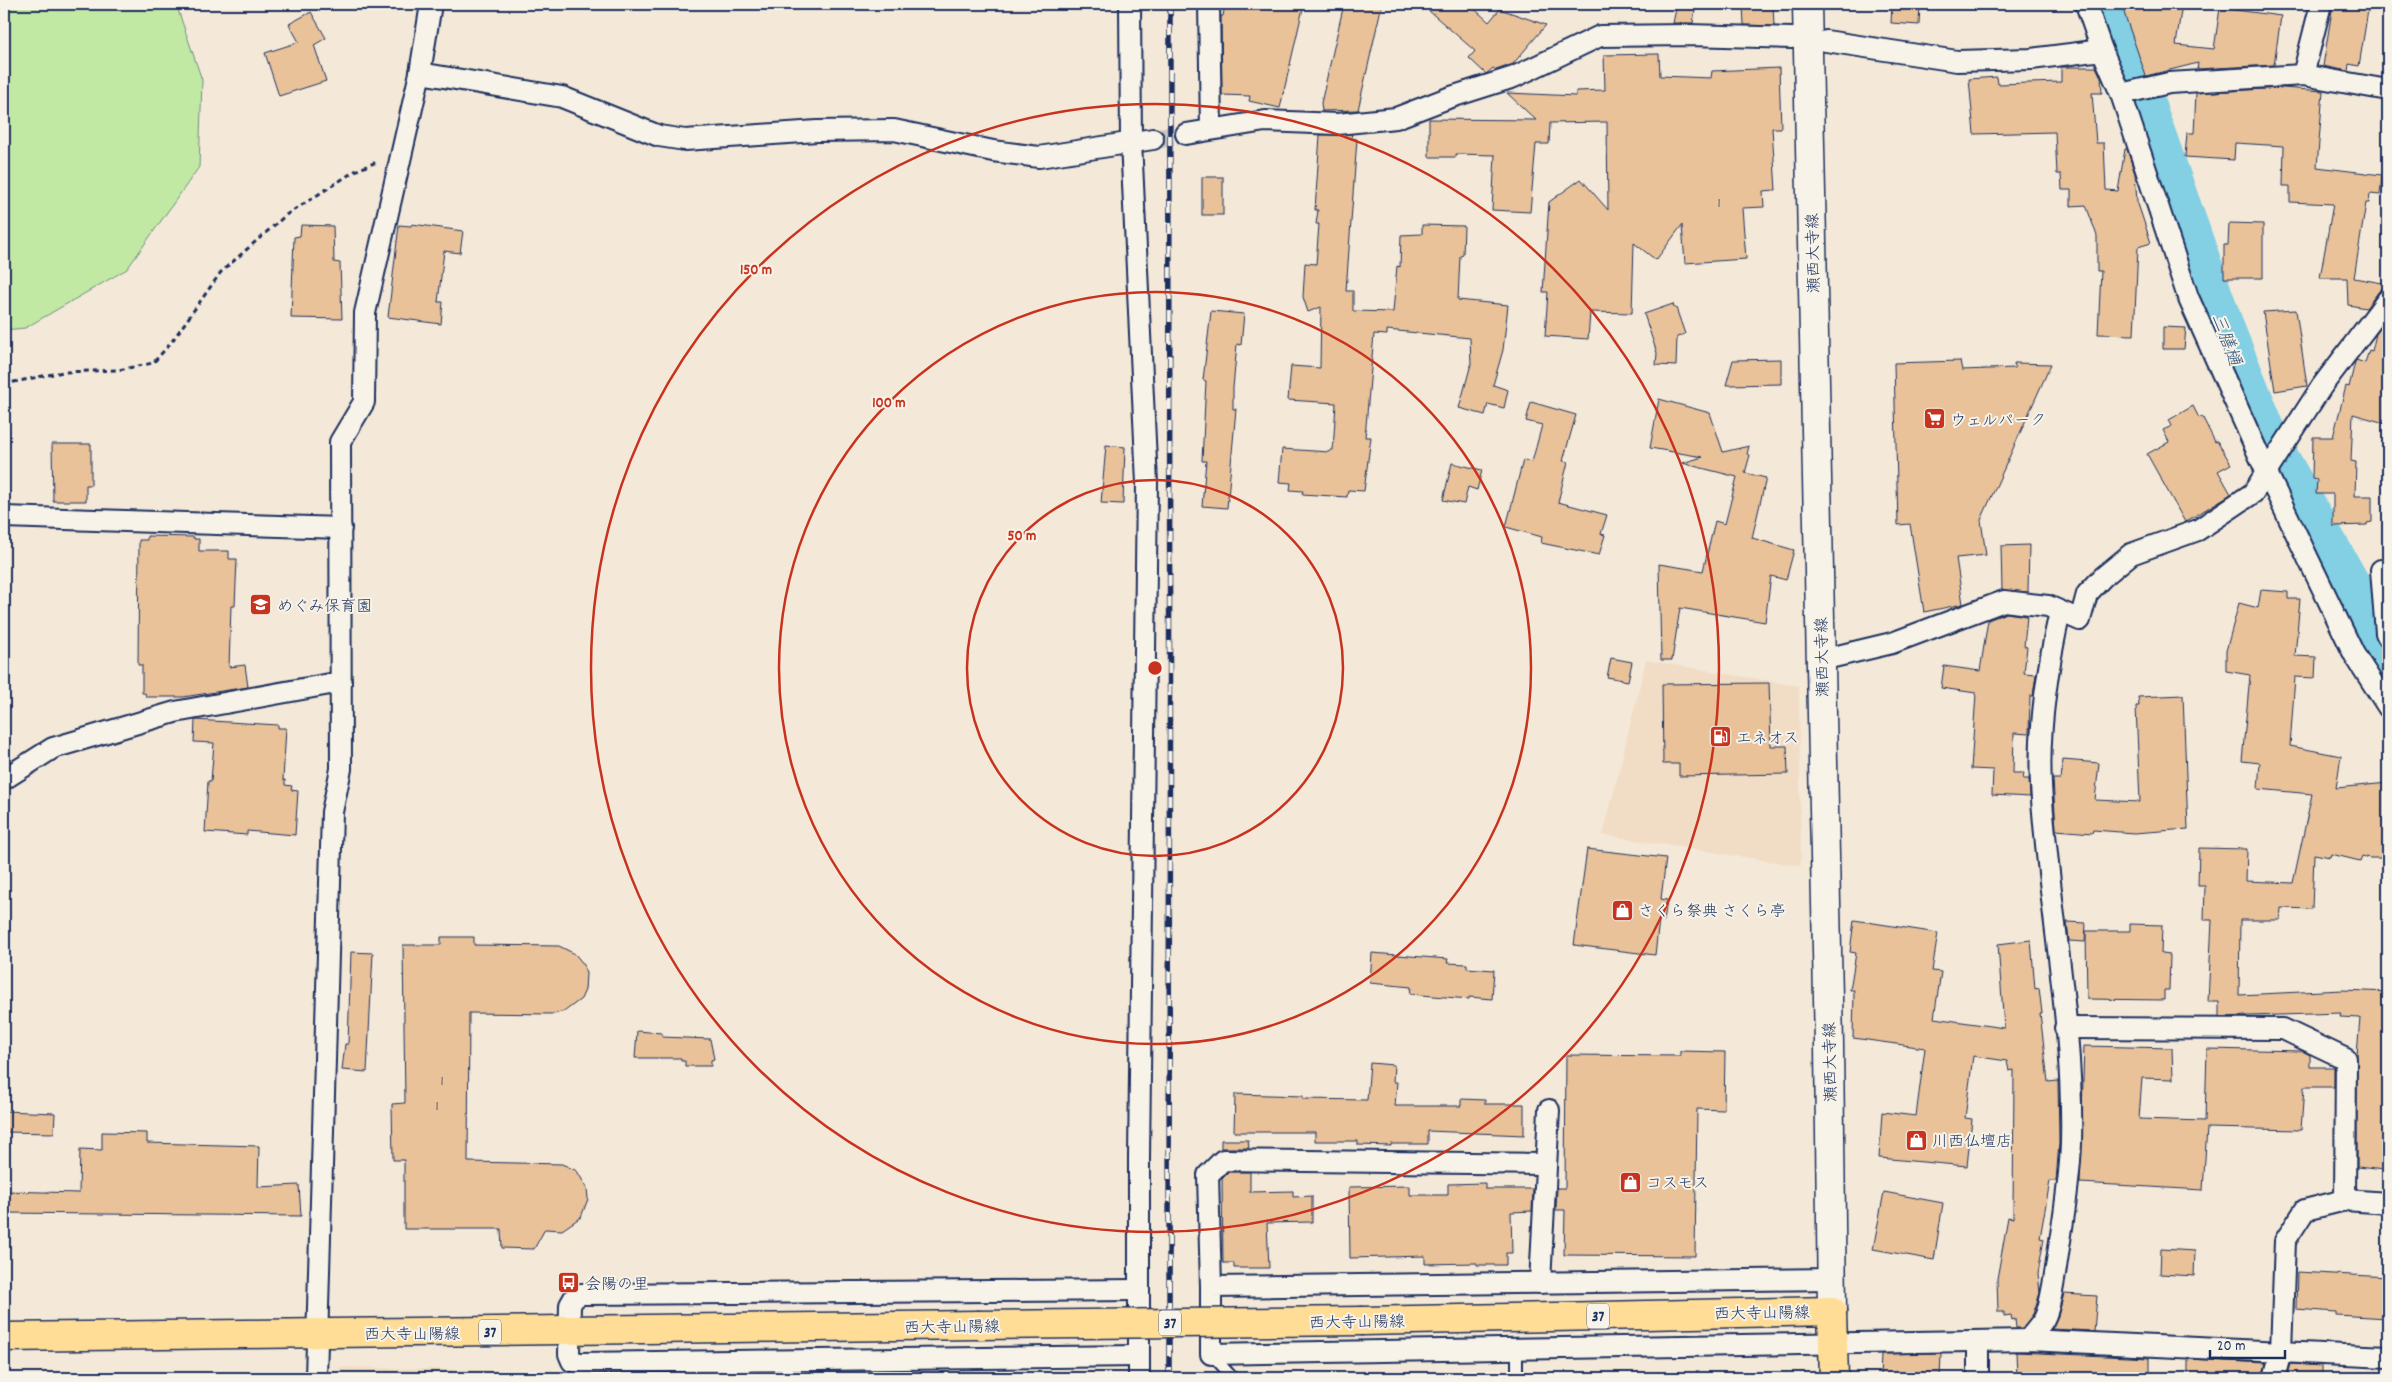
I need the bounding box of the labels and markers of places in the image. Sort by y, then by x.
supermarket icon: ウェルパーク [1922,407,1946,431]
place label: ウェルパーク [1950,410,2046,433]
school or university icon: めぐみ保育園 [249,593,273,617]
place label: めぐみ保育園 [277,596,372,619]
centre of rings [1146,659,1164,677]
fuel station icon: エネオス [1708,725,1732,749]
place label: エネオス [1736,728,1799,751]
shop icon: さくら祭典 さくら亭 [1610,898,1634,922]
place label: さくら祭典 さくら亭 [1638,901,1786,924]
shop icon: 川西仏壇店 [1904,1128,1928,1152]
place label: 川西仏壇店 [1932,1131,2012,1154]
shop icon: コスモス [1618,1170,1642,1194]
place label: コスモス [1646,1173,1709,1196]
bus stop icon: 会陽の里 [557,1271,581,1295]
place label: 会陽の里 [585,1274,649,1297]

